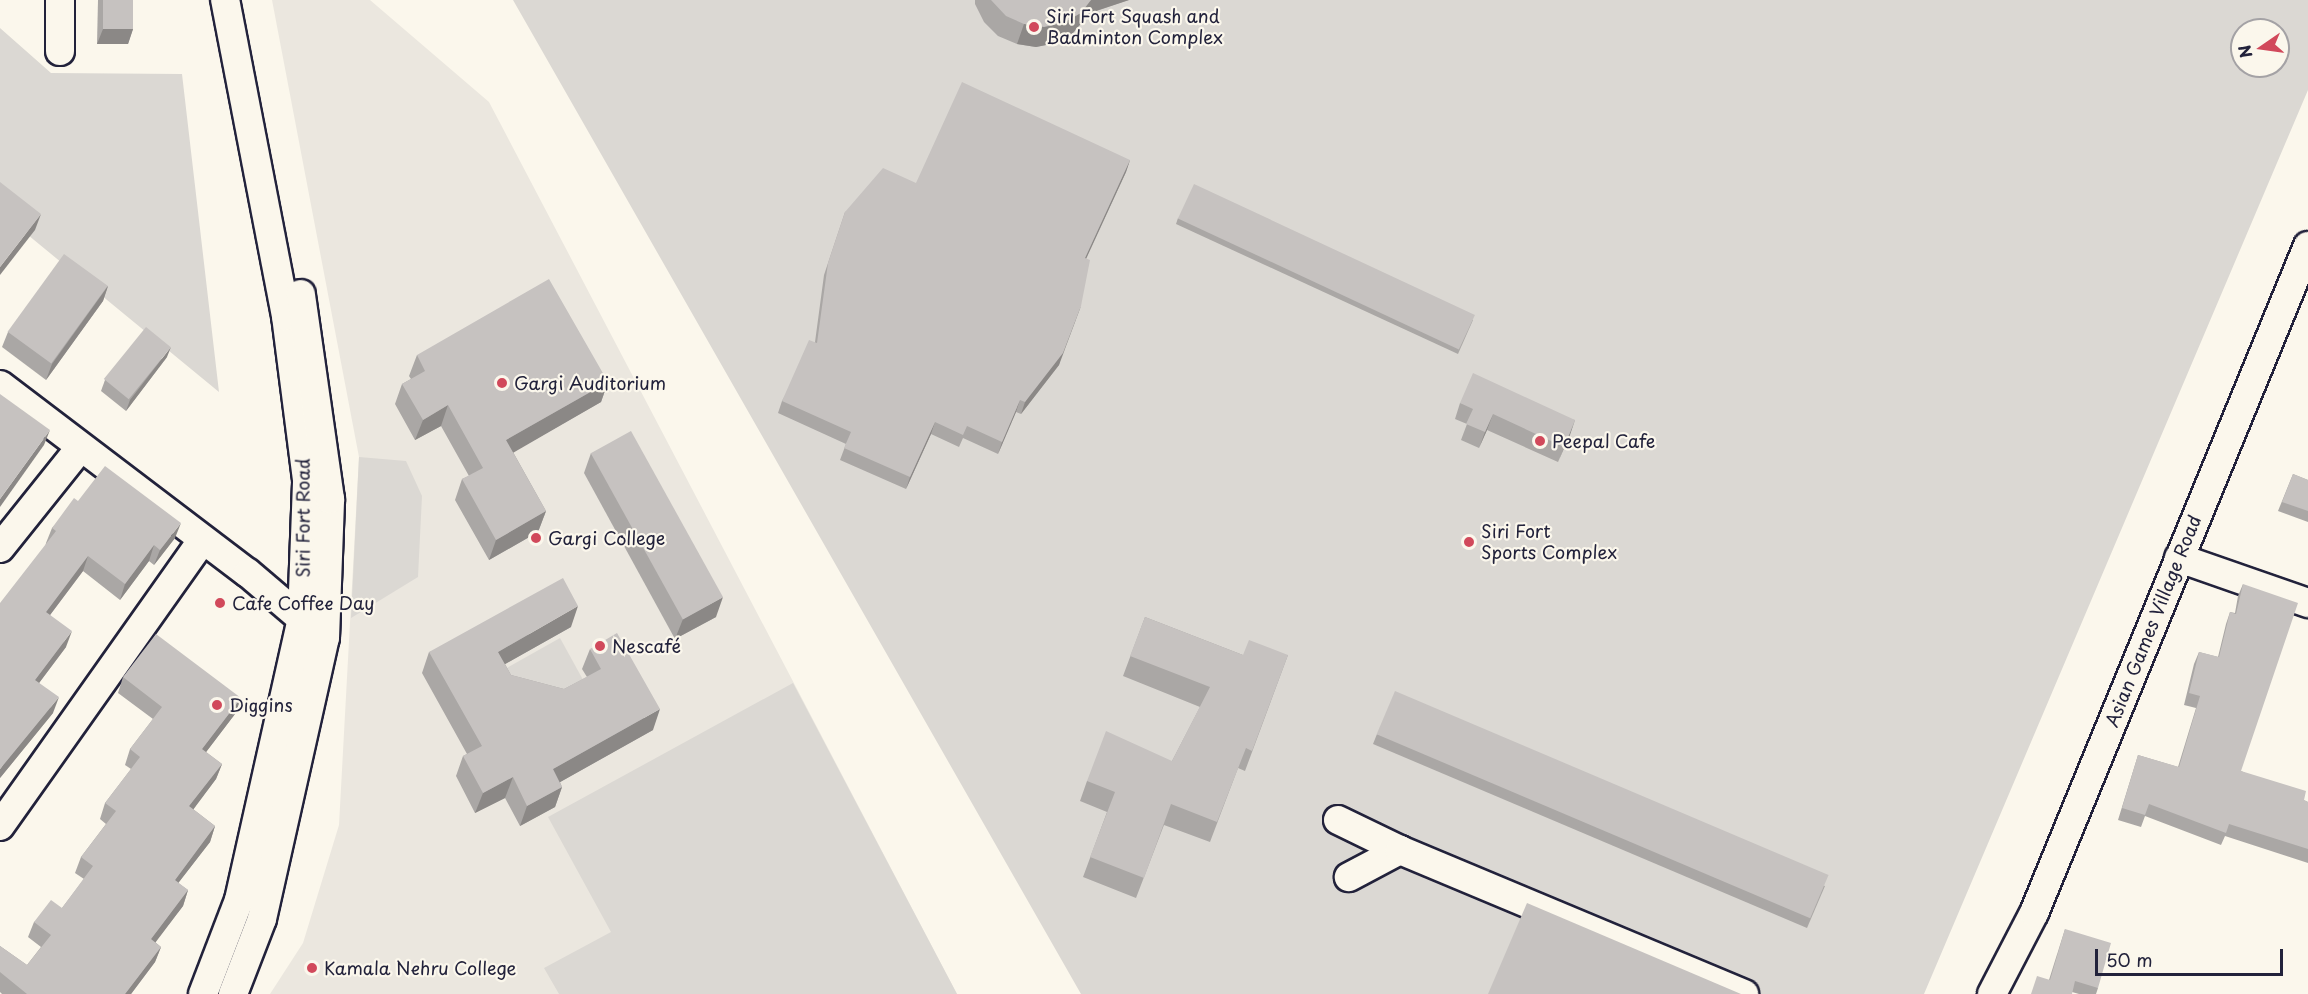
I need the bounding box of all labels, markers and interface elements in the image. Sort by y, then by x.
place label: Siri Fort Squash and Badminton Complex [1046,6,1223,48]
north arrow [2230,18,2290,78]
marker: Siri Fort Squash and Badminton Complex [1027,20,1041,34]
text: N [2231,43,2258,60]
place label: Gargi Auditorium [514,372,667,394]
marker: Gargi Auditorium [495,376,509,390]
place label: Peepal Cafe [1552,430,1656,452]
marker: Peepal Cafe [1533,434,1547,448]
street label: Siri Fort Road [292,458,314,578]
street label: Asian Games Village Road [2101,512,2205,730]
place label: Siri Fort Sports Complex [1481,521,1618,564]
place label: Gargi College [548,527,666,549]
marker: Gargi College [529,531,543,545]
marker: Siri Fort Sports Complex [1462,535,1476,549]
place label: Cafe Coffee Day [232,592,377,614]
marker: Cafe Coffee Day [213,596,227,610]
place label: Nescafé [612,635,681,657]
marker: Nescafé [593,639,607,653]
place label: Diggins [229,694,293,716]
marker: Diggins [210,698,224,712]
scale bar [2098,937,2286,975]
text: 50 m [2106,946,2153,973]
place label: Kamala Nehru College [324,957,517,979]
marker: Kamala Nehru College [305,961,319,975]

